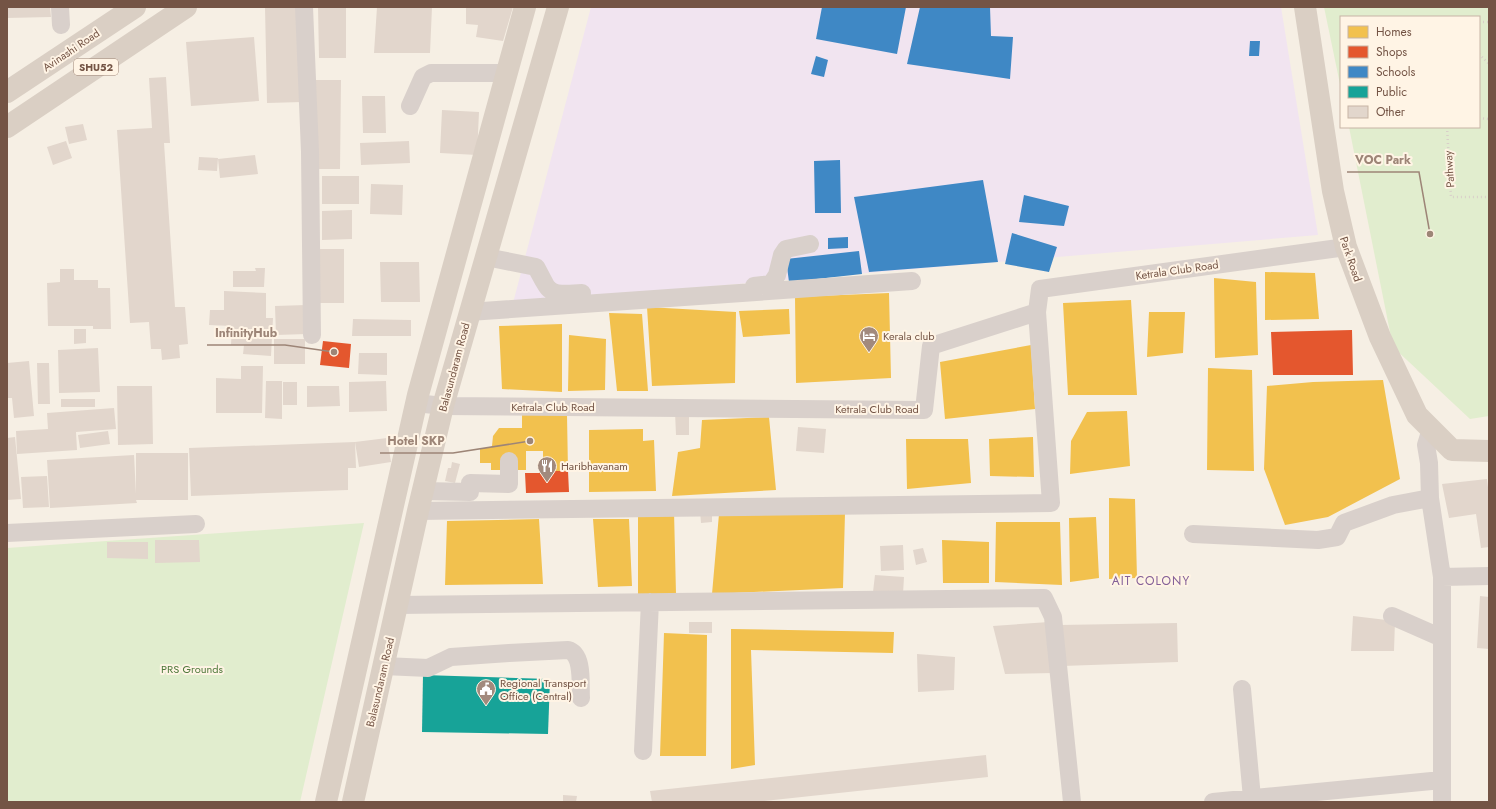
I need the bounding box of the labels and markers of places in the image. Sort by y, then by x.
callout: VOC Park [1347,148,1419,172]
callout: InfinityHub [207,321,285,345]
hotel icon: Kerala club [858,325,880,353]
place label: Kerala club [883,328,935,344]
callout: Hotel SKP [380,429,453,453]
restaurant icon: Haribhavanam [536,455,558,483]
place label: Haribhavanam [561,458,628,474]
place label: Regional Transport Office (Central) [500,675,586,704]
public building icon: Regional Transport Office (Central) [475,678,497,706]

